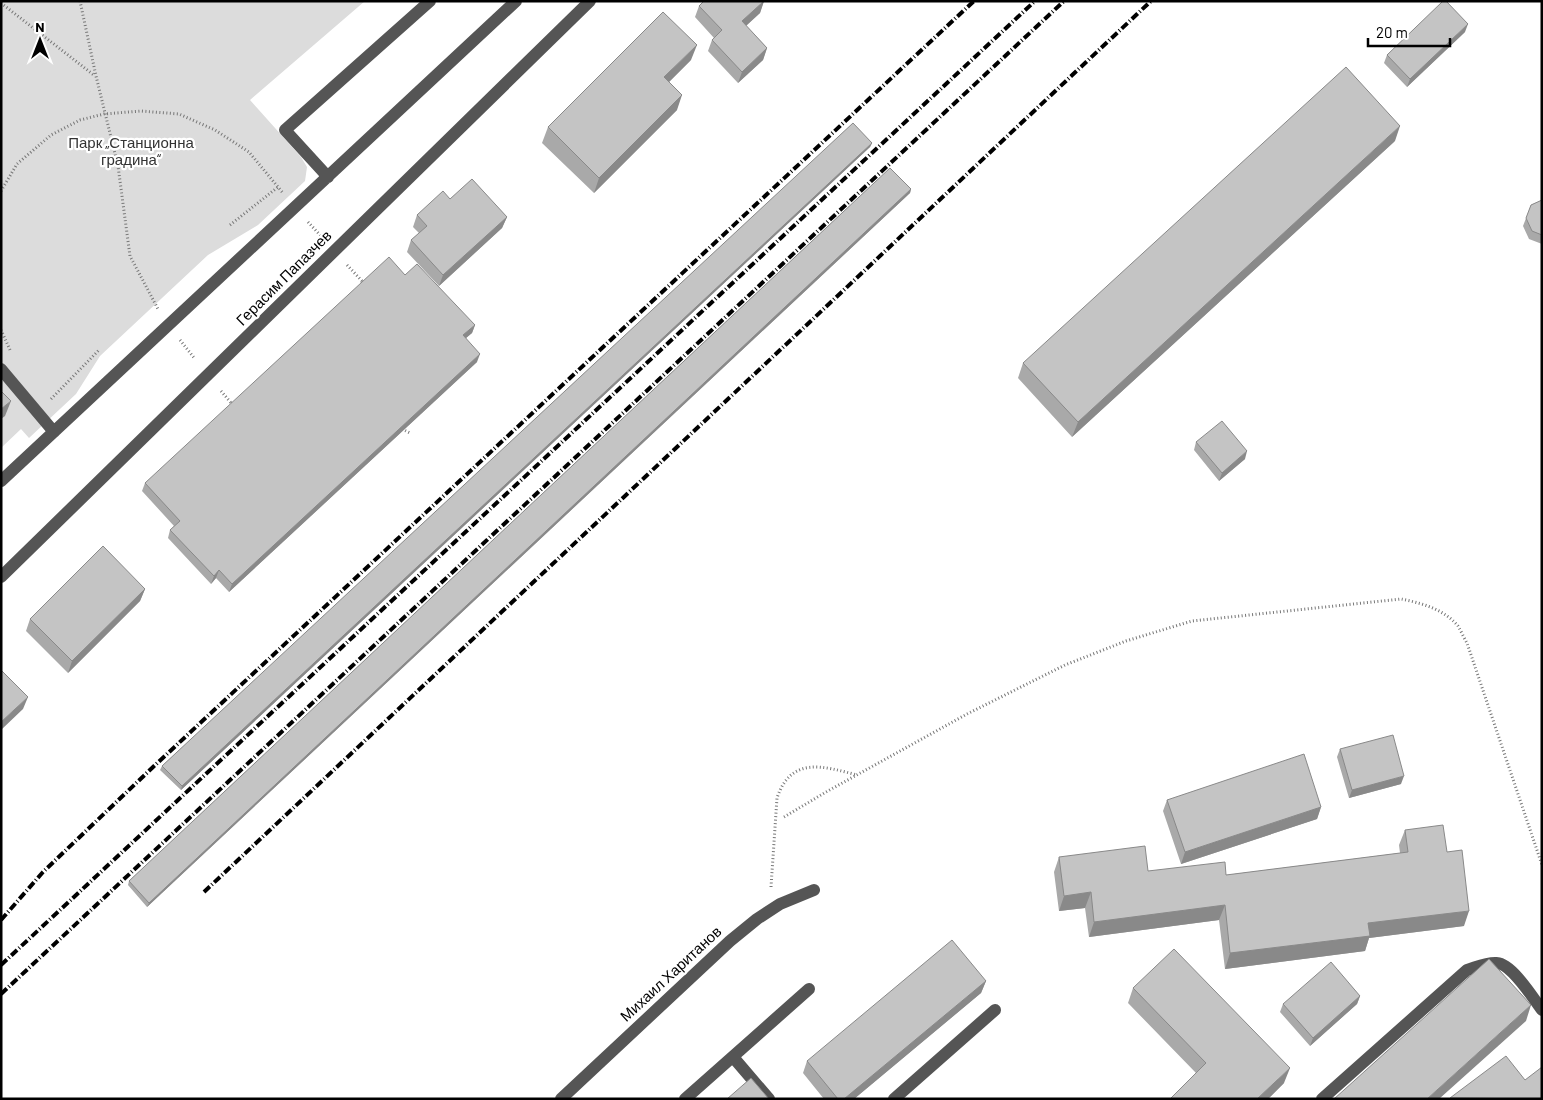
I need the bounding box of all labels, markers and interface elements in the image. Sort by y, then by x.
north arrow [15,15,65,65]
scale bar [1368,15,1450,47]
text: N [35,18,45,35]
text: 20 m [1376,23,1408,41]
park label: Парк „Станционна градина“ [68,133,194,168]
street label: Герасим Папазчев [232,226,335,329]
street label: Михаил Хаританов [616,922,725,1025]

